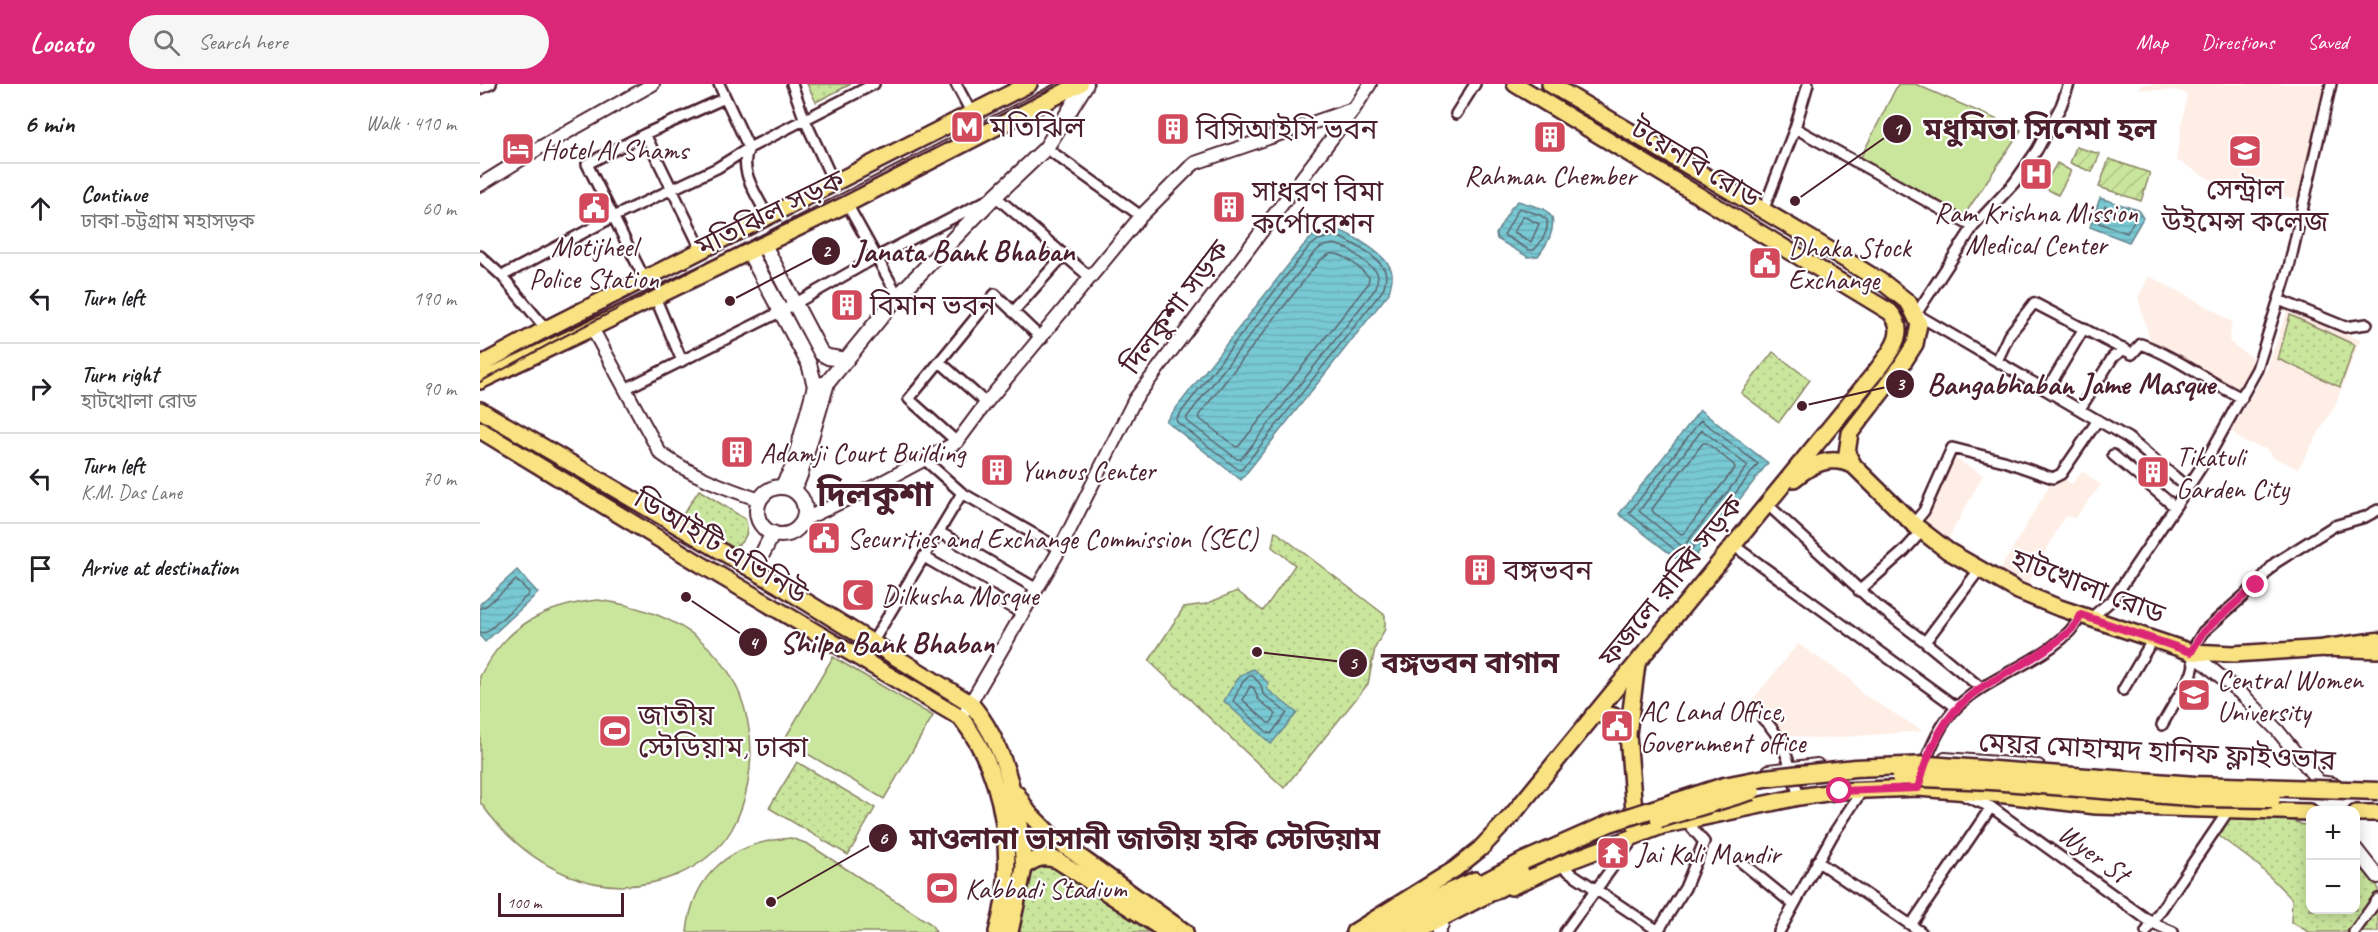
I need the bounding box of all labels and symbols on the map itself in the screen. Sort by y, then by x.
callout: মধুমিতা সিনেমা হল [1882,105,2169,153]
metro station icon: মতিঝিল [949,109,985,145]
place label: মতিঝিল [989,110,1085,145]
street label: টয়েনবি রোড [1624,110,1768,216]
text: মধুমিতা সিনেমা হল [1923,110,2158,148]
building icon: বিসিআইসি ভবন [1155,111,1191,147]
place label: বিসিআইসি ভবন [1195,112,1378,147]
text: 1 [1893,118,1903,140]
building icon: Rahman Chember [1532,119,1568,155]
hotel icon: Hotel Al Shams [500,131,536,167]
place label: Hotel Al Shams [541,132,691,167]
school or university icon: সেন্ট্রাল উইমেন্স কলেজ [2227,133,2263,169]
hospital icon: Ram Krishna Mission Medical Center [2018,156,2054,192]
place label: Rahman Chember [1464,158,1639,193]
street label: মতিঝিল সড়ক [689,162,851,265]
place label: সেন্ট্রাল উইমেন্স কলেজ [2161,172,2329,239]
place label: সাধরণ বিমা কর্পোরেশন [1251,174,1384,241]
building icon: সাধরণ বিমা কর্পোরেশন [1211,189,1247,225]
public building icon: Motijheel Police Station [576,190,612,226]
place label: Ram Krishna Mission Medical Center [1934,195,2138,262]
callout: Janata Bank Bhaban [811,227,1088,275]
place label: Motijheel Police Station [529,229,659,296]
place label: Dhaka Stock Exchange [1788,230,1913,297]
text: Janata Bank Bhaban [851,232,1076,270]
street label: দিলকুশা সড়ক [1112,233,1237,382]
text: 2 [822,240,832,262]
public building icon: Dhaka Stock Exchange [1747,245,1783,281]
building icon: বিমান ভবন [829,287,865,323]
place label: বিমান ভবন [869,288,997,323]
callout: Bangabhaban Jame Masque [1885,360,2228,408]
text: Bangabhaban Jame Masque [1927,365,2217,403]
text: 3 [1896,373,1906,395]
building icon: Adamji Court Building [719,434,755,470]
place label: Adamji Court Building [760,435,967,470]
place label: Tikatuli Garden City [2176,439,2291,506]
building icon: Yunous Center [979,452,1015,488]
place label: Yunous Center [1020,453,1157,488]
building icon: Tikatuli Garden City [2135,454,2171,490]
district label: দিলকুশা [816,473,933,516]
street label: ডিআইটি এভিনিউ [627,480,815,612]
street label: ফজলে রাব্বি সড়ক [1590,488,1751,675]
public building icon: Securities and Exchange Commission (SEC) [806,520,842,556]
place label: Securities and Exchange Commission (SEC) [847,521,1260,556]
street label: হাটখোলা রোড [2005,540,2171,632]
building icon: বঙ্গভবন [1462,552,1498,588]
place label: বঙ্গভবন [1502,553,1593,588]
route end [2242,571,2268,597]
mosque icon: Dilkusha Mosque [840,577,876,613]
place label: Dilkusha Mosque [881,578,1040,613]
callout: Shilpa Bank Bhaban [738,618,1007,666]
text: Shilpa Bank Bhaban [780,624,996,662]
text: 4 [749,632,759,654]
callout: বঙ্গভবন বাগান [1338,639,1571,687]
text: বঙ্গভবন বাগান [1380,644,1559,682]
text: 5 [1349,652,1359,674]
place label: Central Women University [2217,662,2364,729]
school or university icon: Central Women University [2176,677,2212,713]
place label: AC Land Office, Government office [1640,693,1807,760]
place label: জাতীয় স্টেডিয়াম, ঢাকা [637,698,809,765]
public building icon: AC Land Office, Government office [1599,708,1635,744]
sports icon: জাতীয় স্টেডিয়াম, ঢাকা [597,713,633,749]
street label: মেয়র মোহাম্মদ হানিফ ফ্লাইওভার [1978,724,2337,778]
route start [1826,777,1852,803]
callout: মাওলানা ভাসানী জাতীয় হকি স্টেডিয়াম [868,814,1392,862]
street label: Wyer St [2052,816,2139,893]
text: মাওলানা ভাসানী জাতীয় হকি স্টেডিয়াম [909,820,1381,858]
text: 6 [879,827,889,849]
temple icon: Jai Kali Mandir [1595,835,1631,871]
place label: Jai Kali Mandir [1634,836,1783,871]
sports icon: Kabbadi Stadium [924,870,960,906]
place label: Kabbadi Stadium [965,871,1128,906]
scale bar [498,890,624,918]

